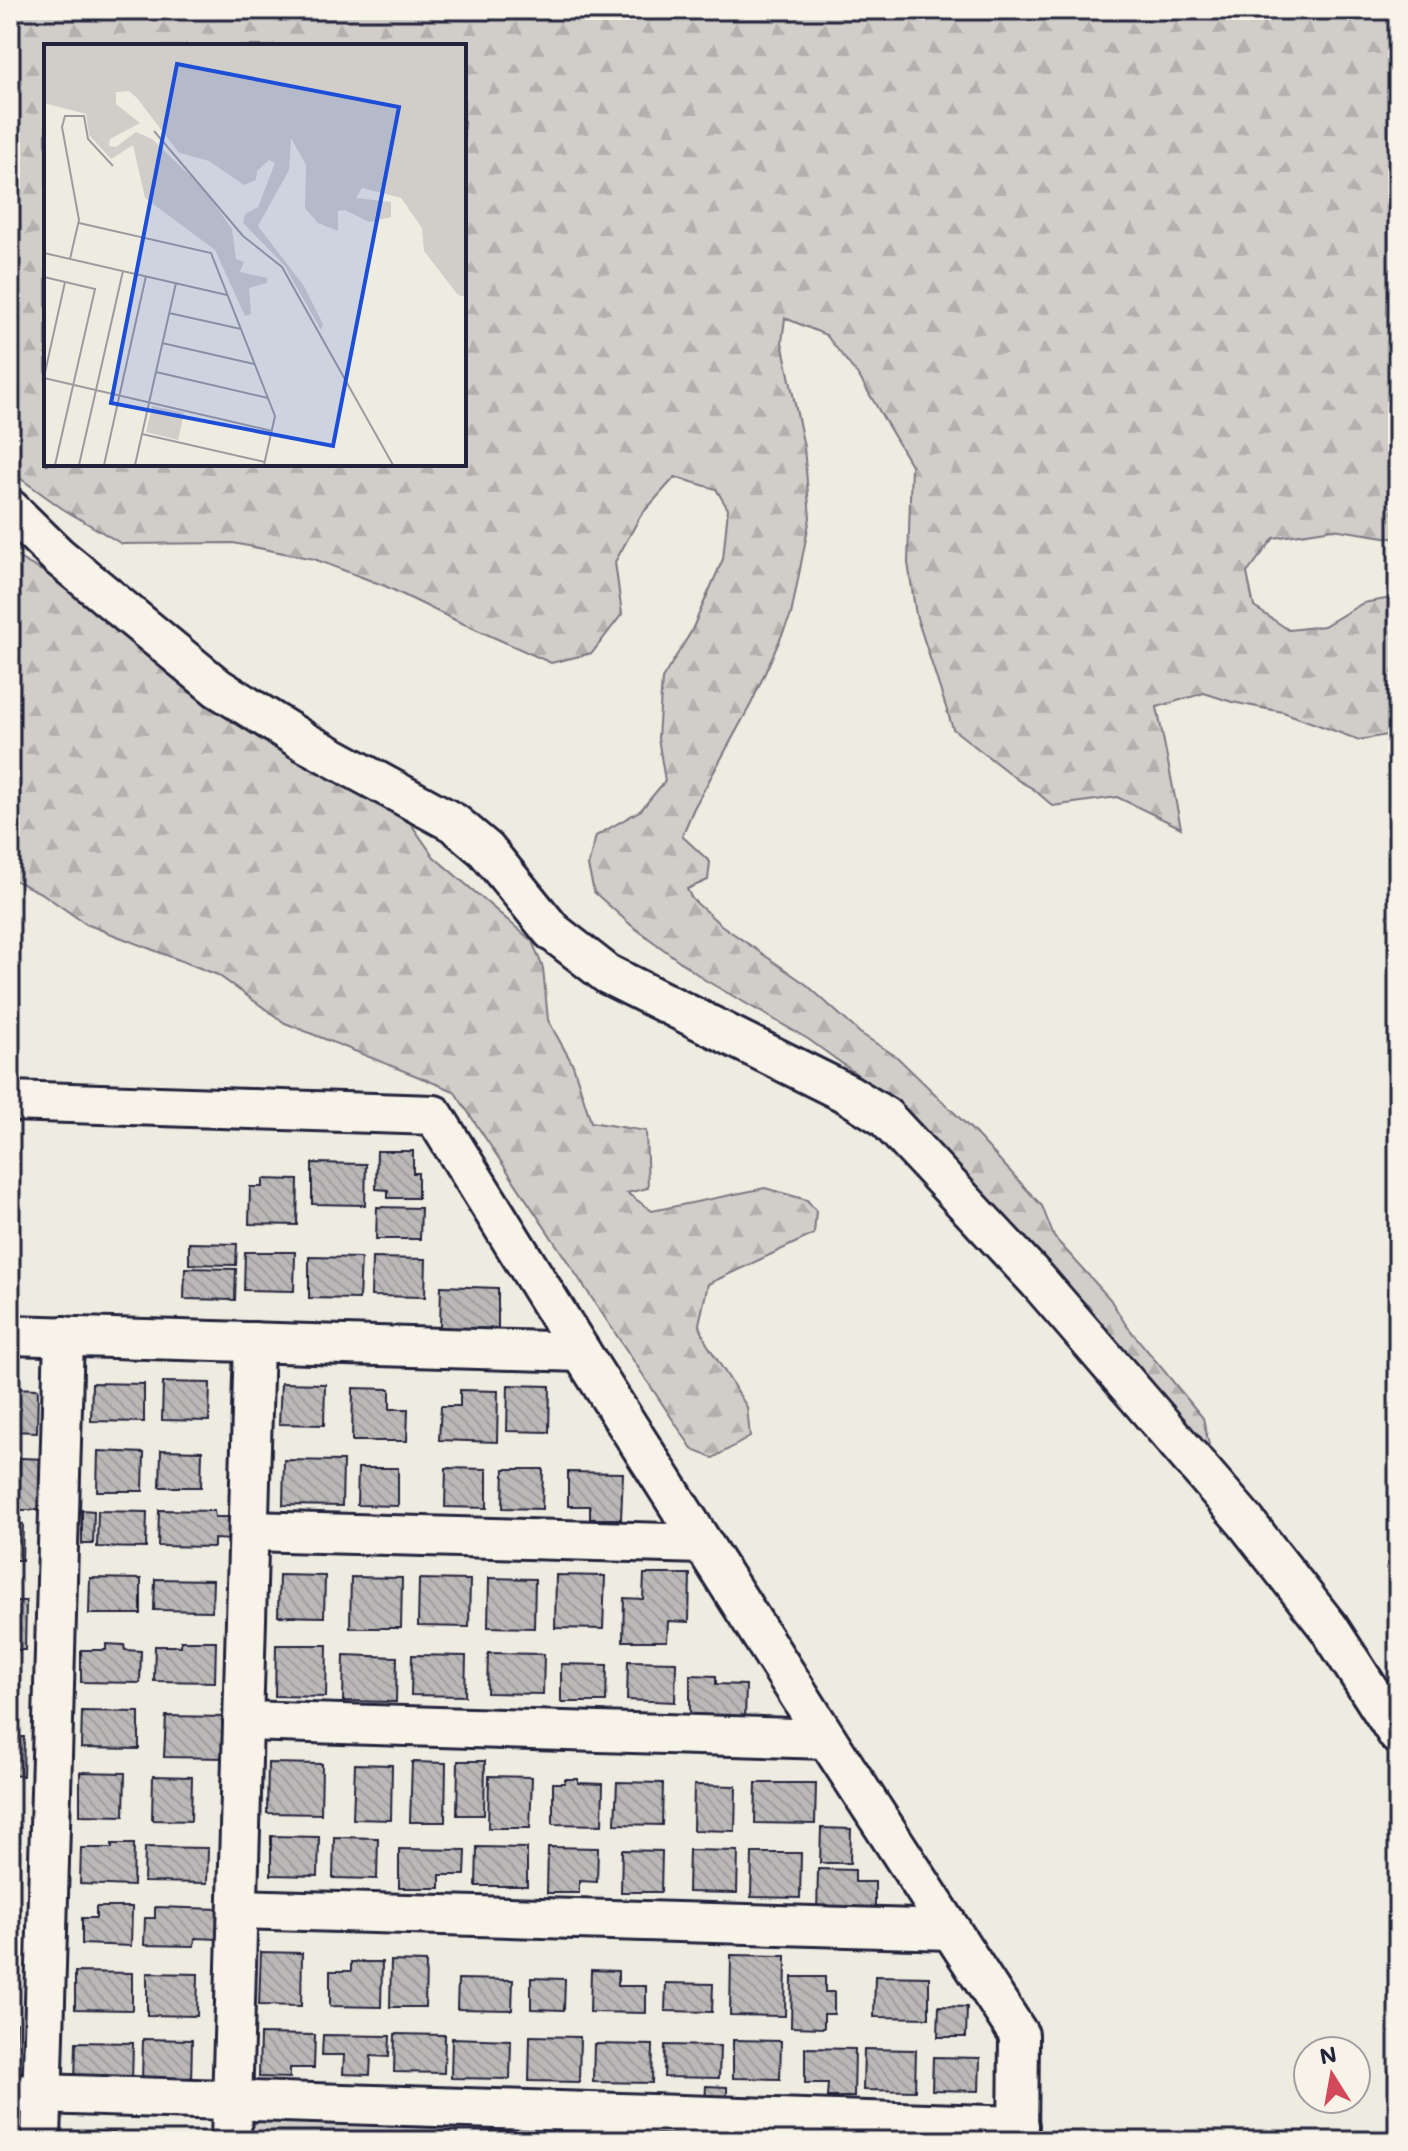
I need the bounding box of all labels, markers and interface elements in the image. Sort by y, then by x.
inset map [44,44,466,466]
north arrow [1292,2035,1372,2115]
text: N [1317,2039,1339,2071]

